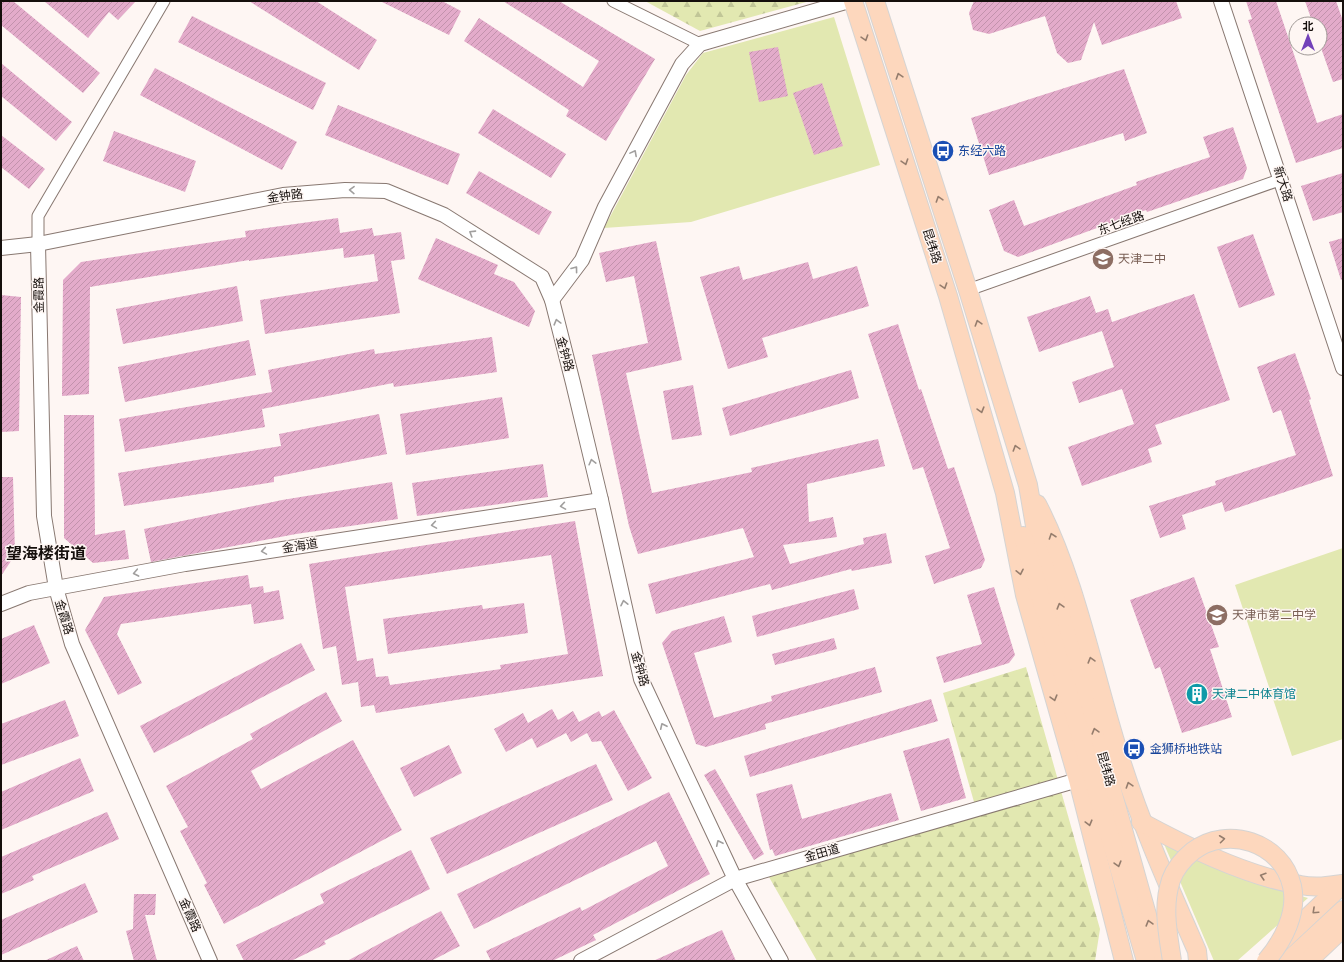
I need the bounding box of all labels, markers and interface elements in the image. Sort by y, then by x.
north arrow [1288,16,1328,56]
text: 北 [1303,17,1314,33]
one-way arrow [860,34,869,41]
one-way arrow [896,72,904,79]
bus stop icon: 东经六路 [930,138,956,164]
place label: 东经六路 [958,141,1006,159]
one-way arrow [629,150,636,158]
one-way arrow [900,158,908,165]
street label: 新大路 [1270,164,1298,204]
street label: 金钟路 [266,184,304,206]
one-way arrow [349,186,355,194]
one-way arrow [936,196,944,203]
street label: 东七经路 [1095,205,1146,239]
street label: 昆纬路 [919,226,947,266]
one-way arrow [469,230,476,238]
school or university icon: 天津二中 [1090,246,1116,272]
place label: 天津二中 [1118,249,1166,267]
one-way arrow [570,267,577,274]
street label: 金霞路 [29,277,47,313]
one-way arrow [940,282,948,289]
one-way arrow [554,319,562,325]
one-way arrow [974,320,983,327]
street label: 金钟路 [553,334,579,373]
one-way arrow [976,407,985,414]
one-way arrow [1012,444,1021,451]
one-way arrow [589,459,597,465]
one-way arrow [560,501,566,510]
one-way arrow [431,520,437,529]
street label: 金海道 [281,533,319,557]
one-way arrow [1049,533,1057,540]
district label: 望海楼街道 [6,540,86,564]
one-way arrow [261,546,267,555]
one-way arrow [133,568,139,576]
one-way arrow [1016,569,1024,575]
street label: 金霞路 [51,597,79,637]
one-way arrow [621,600,629,606]
school or university icon: 天津市第二中学 [1204,602,1230,628]
one-way arrow [1056,603,1065,610]
place label: 天津市第二中学 [1232,605,1316,623]
street label: 金钟路 [627,649,655,689]
one-way arrow [1087,657,1096,664]
building icon: 天津二中体育馆 [1184,681,1210,707]
place label: 天津二中体育馆 [1212,684,1296,702]
one-way arrow [1049,694,1058,701]
one-way arrow [660,723,668,730]
one-way arrow [1091,728,1100,735]
bus stop icon: 金狮桥地铁站 [1121,736,1147,762]
place label: 金狮桥地铁站 [1150,739,1222,757]
street label: 昆纬路 [1093,749,1121,789]
one-way arrow [1125,781,1134,788]
one-way arrow [1084,819,1093,826]
one-way arrow [1219,835,1225,844]
street label: 金田道 [802,838,842,866]
one-way arrow [716,840,724,848]
one-way arrow [1113,860,1122,867]
one-way arrow [1260,872,1267,881]
street label: 金霞路 [175,894,206,935]
one-way arrow [1312,906,1320,914]
one-way arrow [1145,920,1154,927]

